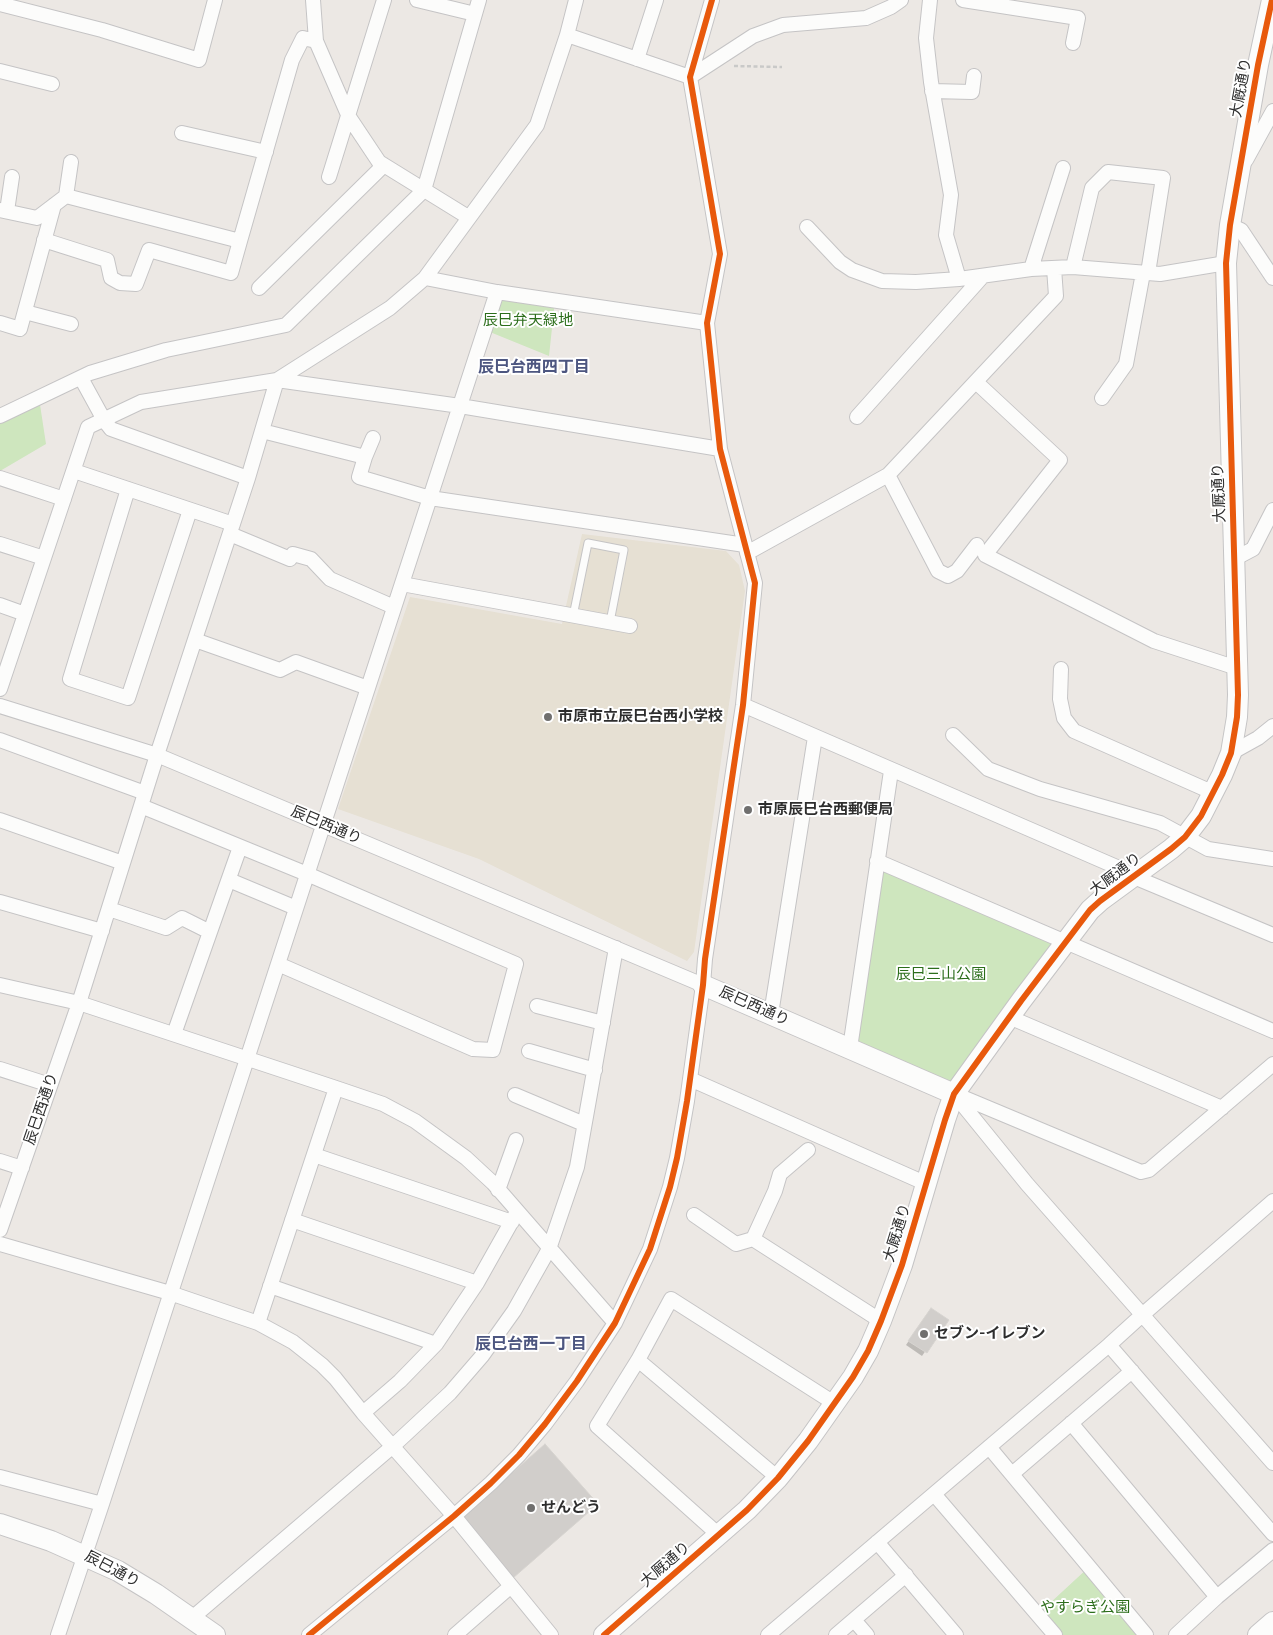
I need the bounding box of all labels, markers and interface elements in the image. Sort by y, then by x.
street label: 大厩通り [1228,57,1256,119]
park label: 辰巳弁天緑地 [483,312,573,330]
district label: 辰巳台西四丁目 [478,358,590,378]
street label: 大厩通り [1210,463,1230,523]
place label: 市原市立辰巳台西小学校 [558,708,723,726]
marker: 市原市立辰巳台西小学校 [542,711,554,723]
place label: 市原辰巳台西郵便局 [758,801,893,819]
street label: 辰巳西通り [288,803,364,849]
marker: 市原辰巳台西郵便局 [742,804,754,816]
street label: 大厩通り [1087,850,1145,900]
park label: 辰巳三山公園 [896,966,986,984]
street label: 辰巳西通り [716,984,792,1030]
street label: 辰巳西通り [21,1071,63,1147]
street label: 大厩通り [881,1202,915,1264]
place label: セブン-イレブン [934,1325,1046,1343]
marker: セブン-イレブン [918,1328,930,1340]
district label: 辰巳台西一丁目 [475,1335,587,1355]
place label: せんどう [541,1499,601,1517]
marker: せんどう [525,1502,537,1514]
street label: 大厩通り [637,1539,695,1591]
street label: 辰巳通り [81,1548,143,1592]
park label: やすらぎ公園 [1040,1599,1130,1617]

